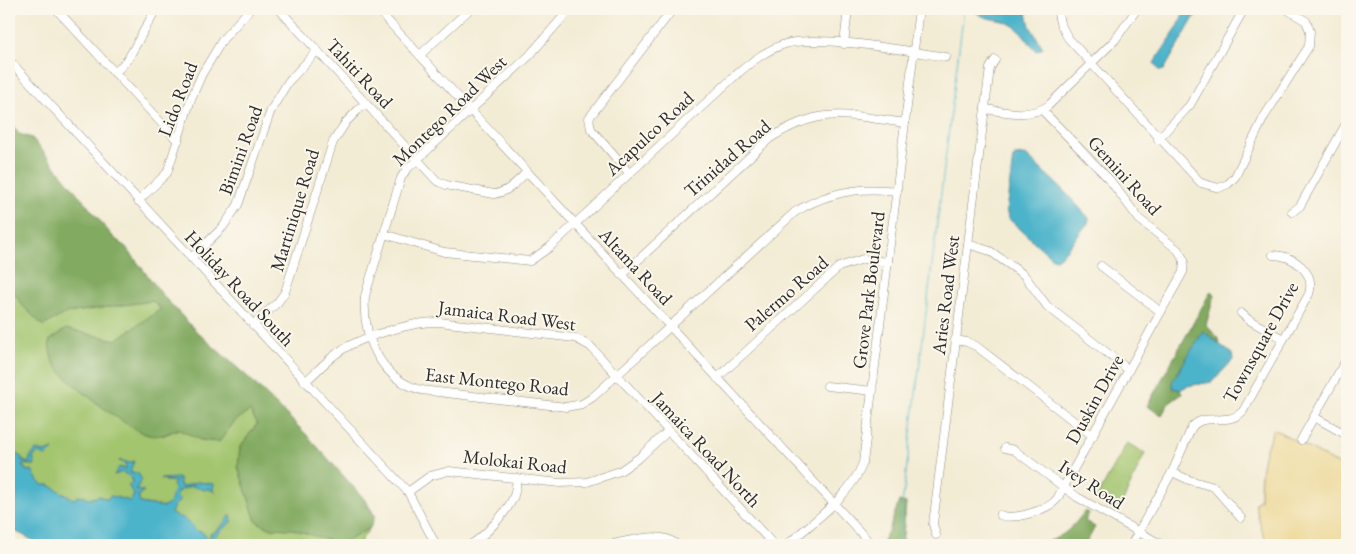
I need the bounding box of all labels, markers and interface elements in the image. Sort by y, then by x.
street label: Tahiti Road [321,33,399,114]
street label: Montego Road West [387,49,512,171]
street label: Lido Road [152,58,203,140]
street label: Acapulco Road [599,85,699,182]
street label: Bimini Road [213,102,268,198]
street label: Trinidad Road [679,114,776,203]
street label: Gemini Road [1082,130,1167,221]
street label: Martinique Road [264,145,325,274]
street label: Grove Park Boulevard [846,209,891,370]
street label: Altama Road [593,222,678,311]
street label: Holiday Road South [179,225,300,352]
street label: Aries Road West [926,234,965,357]
street label: Palermo Road [739,250,834,337]
street label: Townsquare Drive [1217,277,1304,407]
street label: Jamaica Road West [435,294,577,336]
street label: Duskin Drive [1060,350,1129,448]
street label: East Montego Road [424,362,570,402]
street label: Jamaica Road North [645,384,767,513]
street label: Molokai Road [462,444,568,479]
street label: Ivey Road [1054,454,1130,515]

